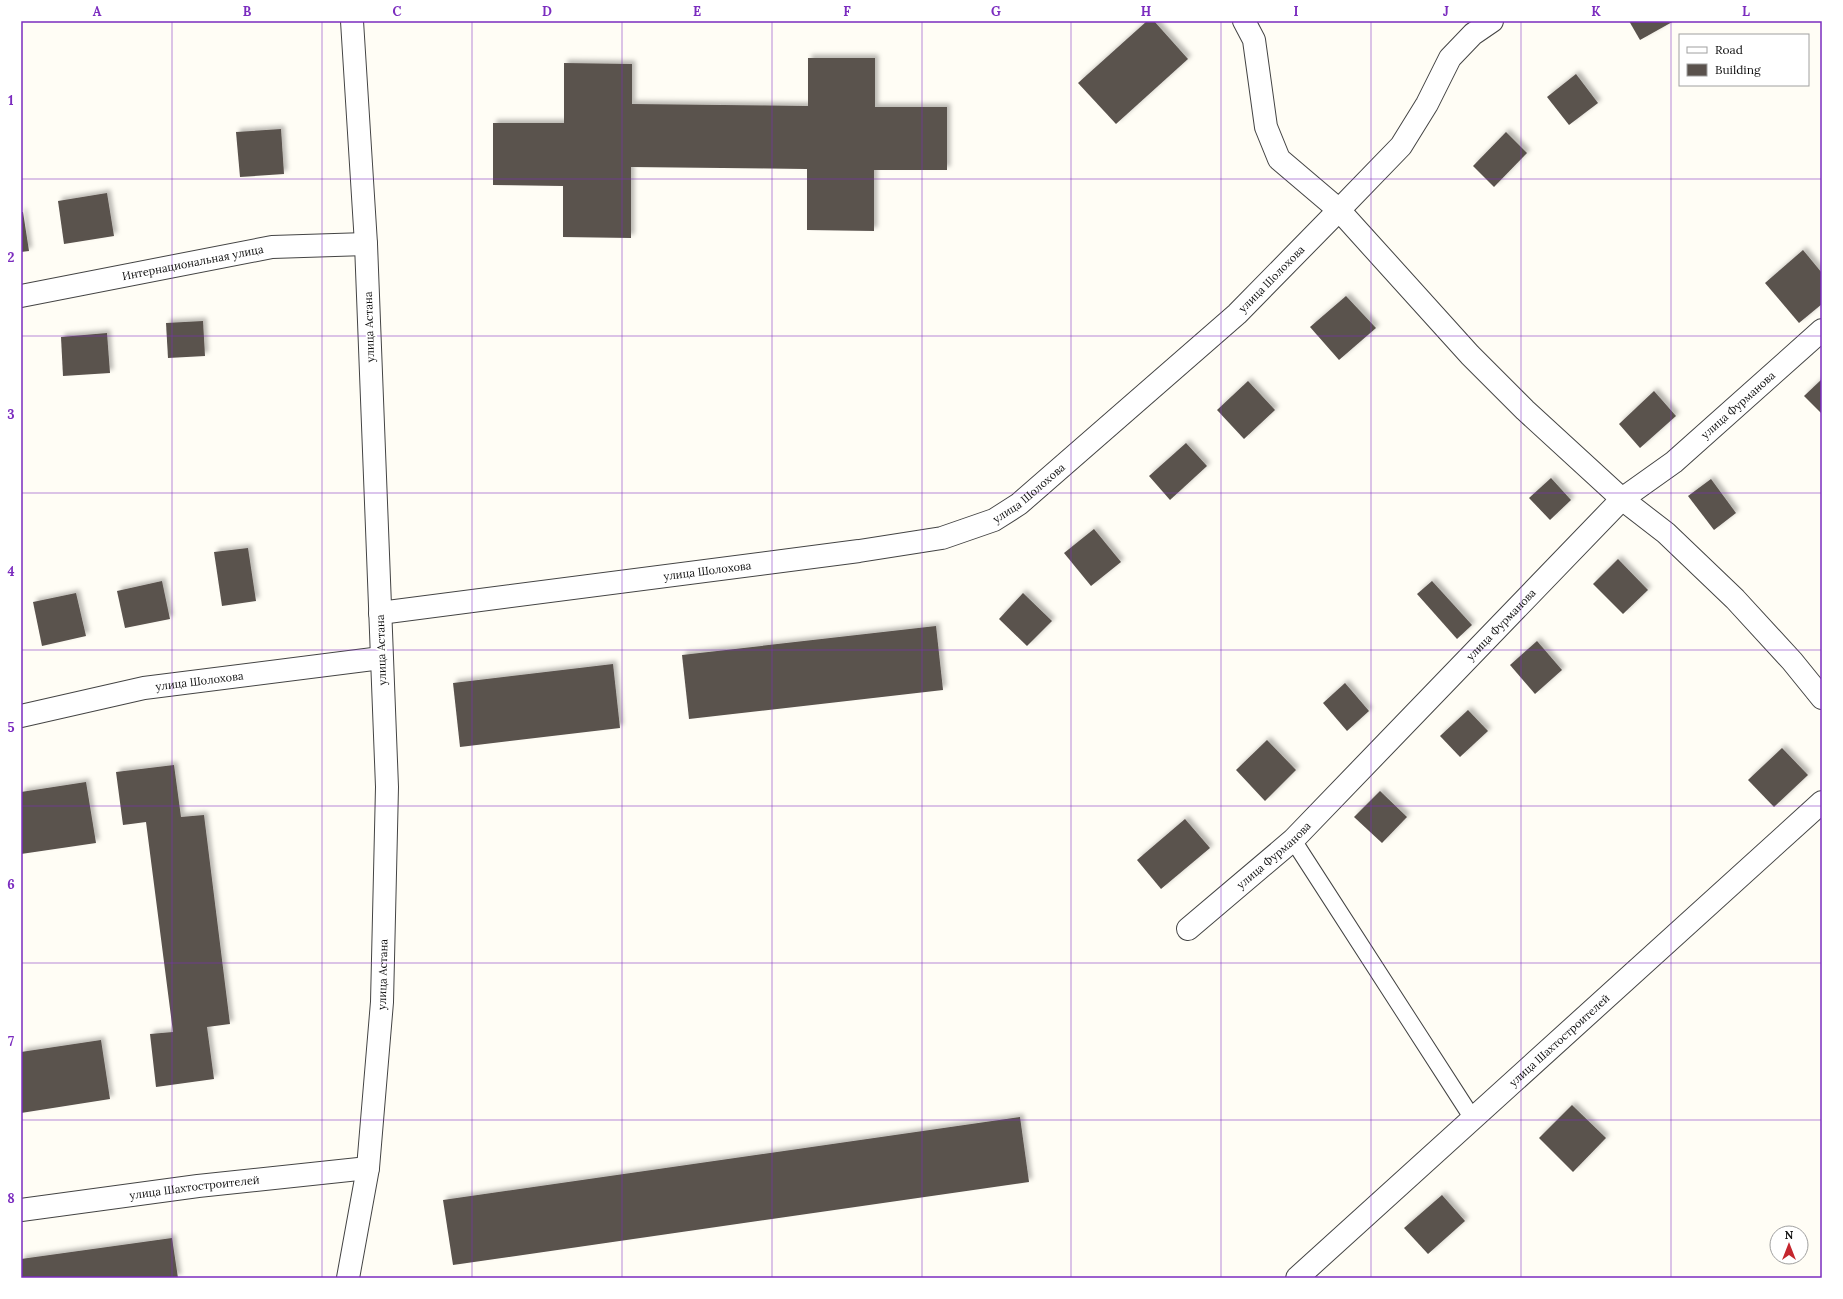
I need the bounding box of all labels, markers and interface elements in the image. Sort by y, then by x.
text: A [93,3,102,20]
text: B [243,3,252,20]
text: C [393,3,402,20]
text: D [542,3,552,20]
text: E [693,3,701,20]
text: F [843,3,851,20]
text: G [991,3,1001,20]
text: H [1141,3,1151,20]
text: I [1293,3,1299,20]
text: J [1443,3,1449,20]
text: K [1591,3,1601,20]
text: L [1742,3,1750,20]
legend [1679,34,1809,86]
text: Road [1715,42,1743,57]
text: Building [1715,62,1761,77]
text: 1 [8,92,14,109]
street label: Интернациональная улица [121,242,265,283]
street label: улица Шолохова [1235,242,1308,315]
text: 2 [8,249,15,266]
street label: улица Астана [361,291,377,363]
street label: улица Фурманова [1698,368,1778,442]
text: 3 [7,406,15,423]
street label: улица Шолохова [990,460,1068,526]
street label: улица Шолохова [662,558,752,583]
text: 4 [7,563,15,580]
street label: улица Фурманова [1463,585,1539,663]
street label: улица Астана [373,614,389,686]
street label: улица Шолохова [155,668,244,693]
text: 5 [7,719,15,736]
street label: улица Фурманова [1234,819,1314,892]
text: 6 [7,876,15,893]
street label: улица Астана [374,938,390,1010]
street label: улица Шахтостроителей [1506,991,1613,1089]
text: 7 [8,1033,14,1050]
street label: улица Шахтостроителей [129,1173,260,1202]
text: 8 [7,1190,15,1207]
north arrow [1769,1225,1809,1265]
text: N [1785,1228,1794,1242]

